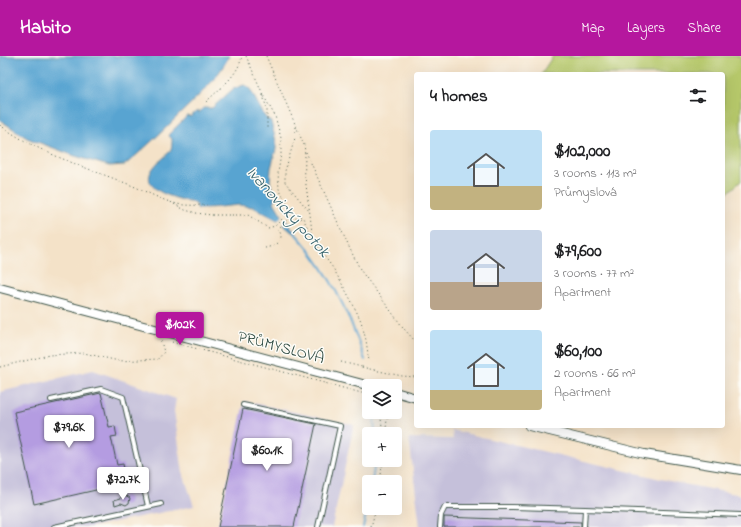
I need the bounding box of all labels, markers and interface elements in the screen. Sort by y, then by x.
text: Habito [20,15,71,42]
text: Map [581,18,605,39]
text: Layers [627,18,665,39]
text: Share [687,18,721,39]
text: 4 homes [430,84,488,109]
icon: filters [687,85,709,107]
text: $102,000 [554,139,610,164]
icon: home [462,146,510,194]
water label: Ivanovický potok [240,161,337,265]
text: 3 rooms · 113 m² [554,164,637,183]
text: Průmyslová [554,183,617,202]
text: $79,600 [554,239,602,264]
icon: home [462,246,510,294]
text: 3 rooms · 77 m² [554,264,634,283]
text: Apartment [554,283,611,302]
pin: $102K [152,312,208,346]
text: $102K [165,315,195,334]
street label: PRŮMYSLOVÁ [235,325,327,371]
text: $60,100 [554,339,602,364]
icon: home [462,346,510,394]
text: 2 rooms · 66 m² [554,364,636,383]
map controls [362,379,402,515]
button: layers [362,379,402,419]
text: Apartment [554,383,611,402]
pin: $79.6K [36,415,102,449]
text: $79.6K [53,418,85,437]
button: + [362,427,402,467]
pin: $60.1K [234,438,300,472]
text: $60.1K [251,441,283,460]
pin: $72.7K [90,467,156,501]
text: $72.7K [106,470,140,489]
button: − [362,475,402,515]

